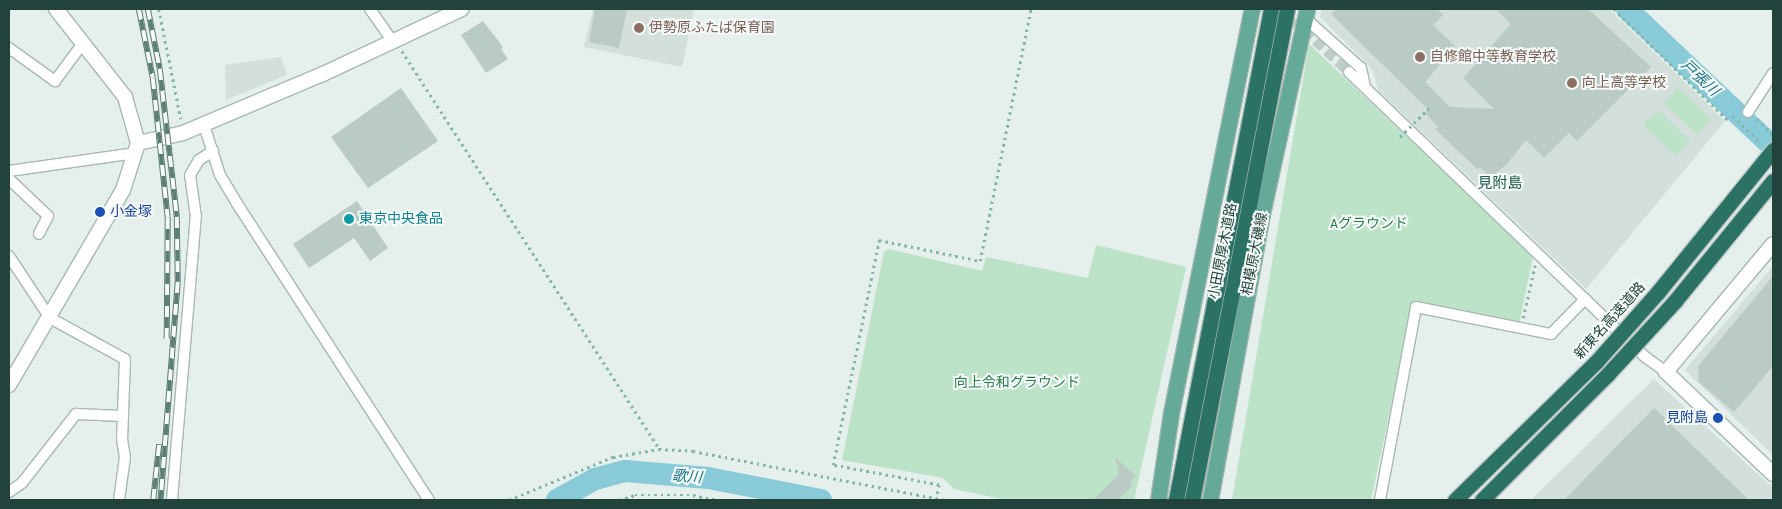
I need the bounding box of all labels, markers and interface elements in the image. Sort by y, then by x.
place label: 伊勢原ふたば保育園 [649,20,775,36]
marker: 伊勢原ふたば保育園 [633,22,645,34]
place label: 自修館中等教育学校 [1430,49,1556,65]
marker: 自修館中等教育学校 [1414,51,1426,63]
water label: 戸張川 [1677,56,1723,100]
place label: 向上高等学校 [1582,75,1666,91]
marker: 向上高等学校 [1566,77,1578,89]
district label: 見附島 [1478,175,1522,193]
street label: 小田原厚木道路 [1205,201,1241,301]
place label: 小金塚 [110,204,152,220]
marker: 小金塚 [94,206,106,218]
place label: 東京中央食品 [359,211,443,227]
street label: 相模原大磯線 [1239,211,1271,297]
marker: 東京中央食品 [343,213,355,225]
park label: Aグラウンド [1330,216,1408,232]
street label: 新東名高速道路 [1571,279,1649,363]
park label: 向上令和グラウンド [954,375,1080,391]
place label: 見附島 [1666,410,1708,426]
marker: 見附島 [1712,412,1724,424]
water label: 歌川 [671,467,703,487]

